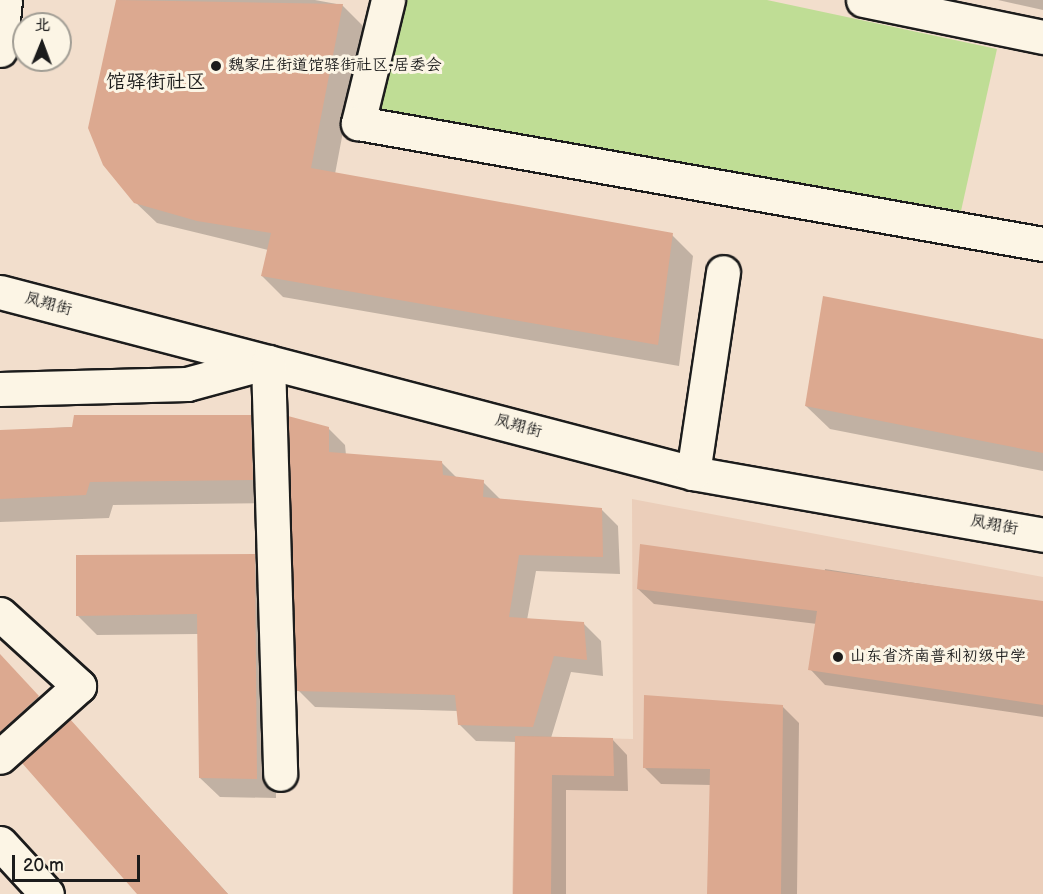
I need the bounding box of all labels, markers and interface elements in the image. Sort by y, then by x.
north arrow [12,12,72,72]
text: 北 [34,16,50,35]
place label: 魏家庄街道馆驿街社区-居委会 [228,56,442,76]
marker: 魏家庄街道馆驿街社区-居委会 [209,59,223,73]
district label: 馆驿街社区 [106,70,206,94]
street label: 凤翔街 [22,290,74,320]
street label: 凤翔街 [492,412,544,442]
street label: 凤翔街 [969,512,1019,540]
place label: 山东省济南普利初级中学 [850,647,1026,667]
marker: 山东省济南普利初级中学 [831,650,845,664]
scale bar [15,843,142,881]
text: 20 m [23,855,64,876]

